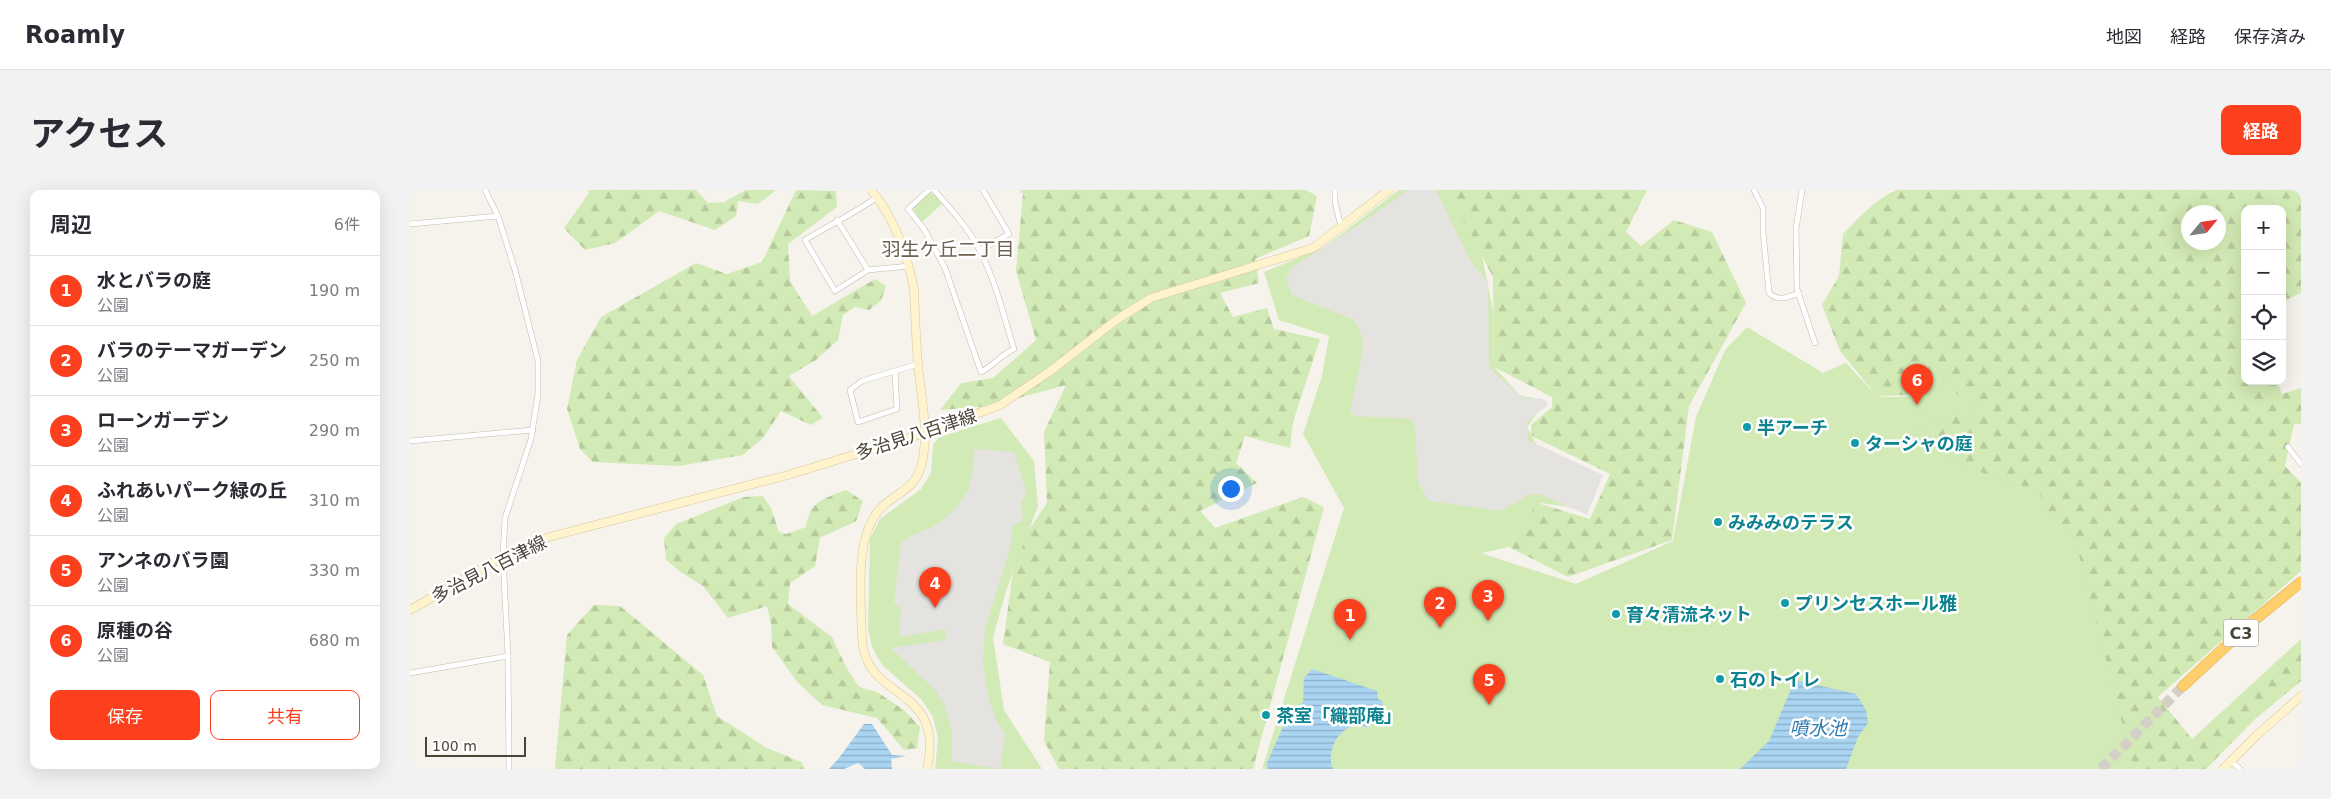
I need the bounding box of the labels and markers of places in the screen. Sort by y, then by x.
pin: 6 [1901,364,1933,405]
place label: 半アーチ [1757,417,1828,438]
marker: 半アーチ [1741,421,1753,433]
place label: ターシャの庭 [1865,433,1973,454]
marker: ターシャの庭 [1849,437,1861,449]
place label: みみみのテラス [1728,512,1854,533]
marker: みみみのテラス [1712,516,1724,528]
pin: 4 [919,567,951,608]
pin: 3 [1472,580,1504,621]
pin: 2 [1424,587,1456,628]
place label: プリンセスホール雅 [1795,593,1957,614]
marker: プリンセスホール雅 [1779,597,1791,609]
pin: 1 [1334,599,1366,640]
place label: 育々清流ネット [1626,604,1752,625]
marker: 育々清流ネット [1610,608,1622,620]
pin: 5 [1473,664,1505,705]
place label: 石のトイレ [1730,669,1820,690]
marker: 石のトイレ [1714,673,1726,685]
place label: 茶室「織部庵」 [1276,705,1402,726]
marker: 茶室「織部庵」 [1260,709,1272,721]

